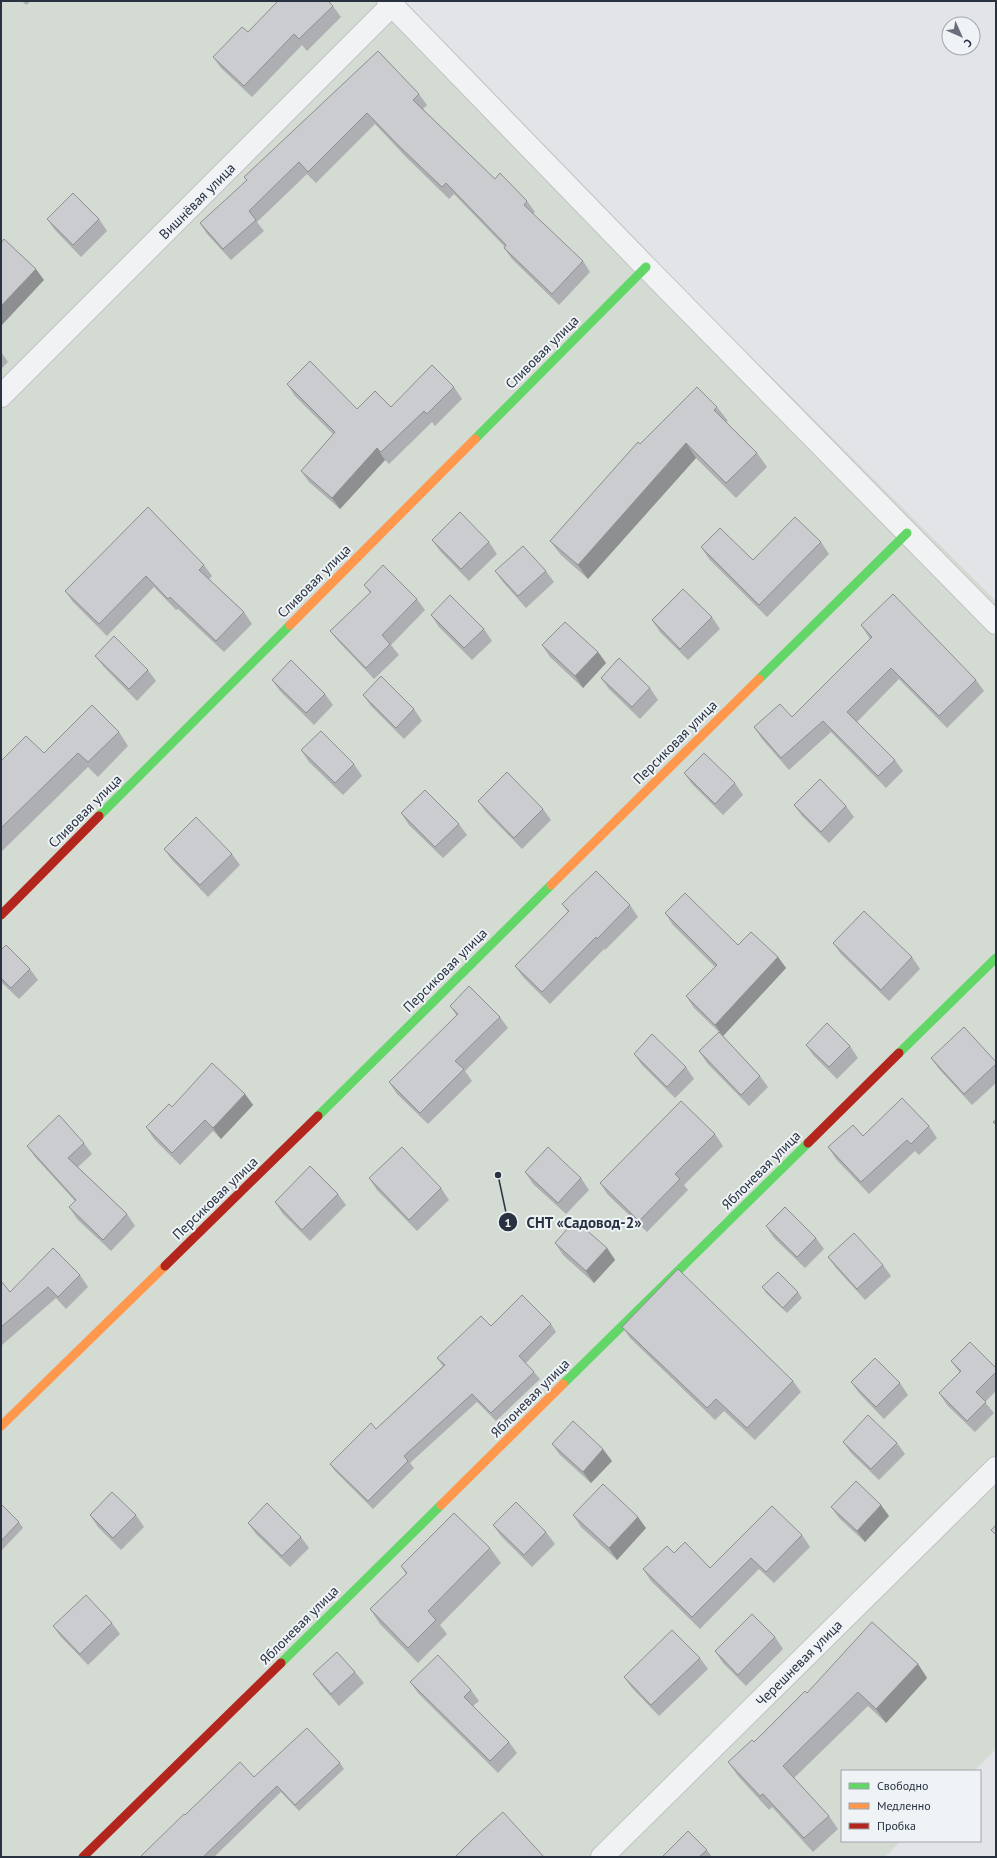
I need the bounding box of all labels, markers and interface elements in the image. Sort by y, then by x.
north arrow [941,16,981,56]
text: С [961,36,975,50]
street label: Вишнёвая улица [155,159,239,243]
street label: Сливовая улица [501,311,583,393]
street label: Сливовая улица [273,540,355,622]
street label: Персиковая улица [629,696,721,788]
street label: Сливовая улица [44,770,126,852]
street label: Персиковая улица [399,924,491,1016]
street label: Яблоневая улица [718,1127,804,1213]
street label: Персиковая улица [169,1153,262,1243]
callout: СНТ «Садовод-2» [498,1209,650,1236]
text: СНТ «Садовод-2» [527,1213,641,1232]
text: 1 [505,1215,511,1230]
street label: Яблоневая улица [487,1355,573,1441]
street label: Яблоневая улица [256,1582,342,1668]
street label: Черешневая улица [752,1616,846,1710]
legend [841,1770,981,1842]
text: Свободно [877,1778,928,1793]
text: Медленно [877,1798,931,1813]
text: Пробка [877,1818,916,1833]

